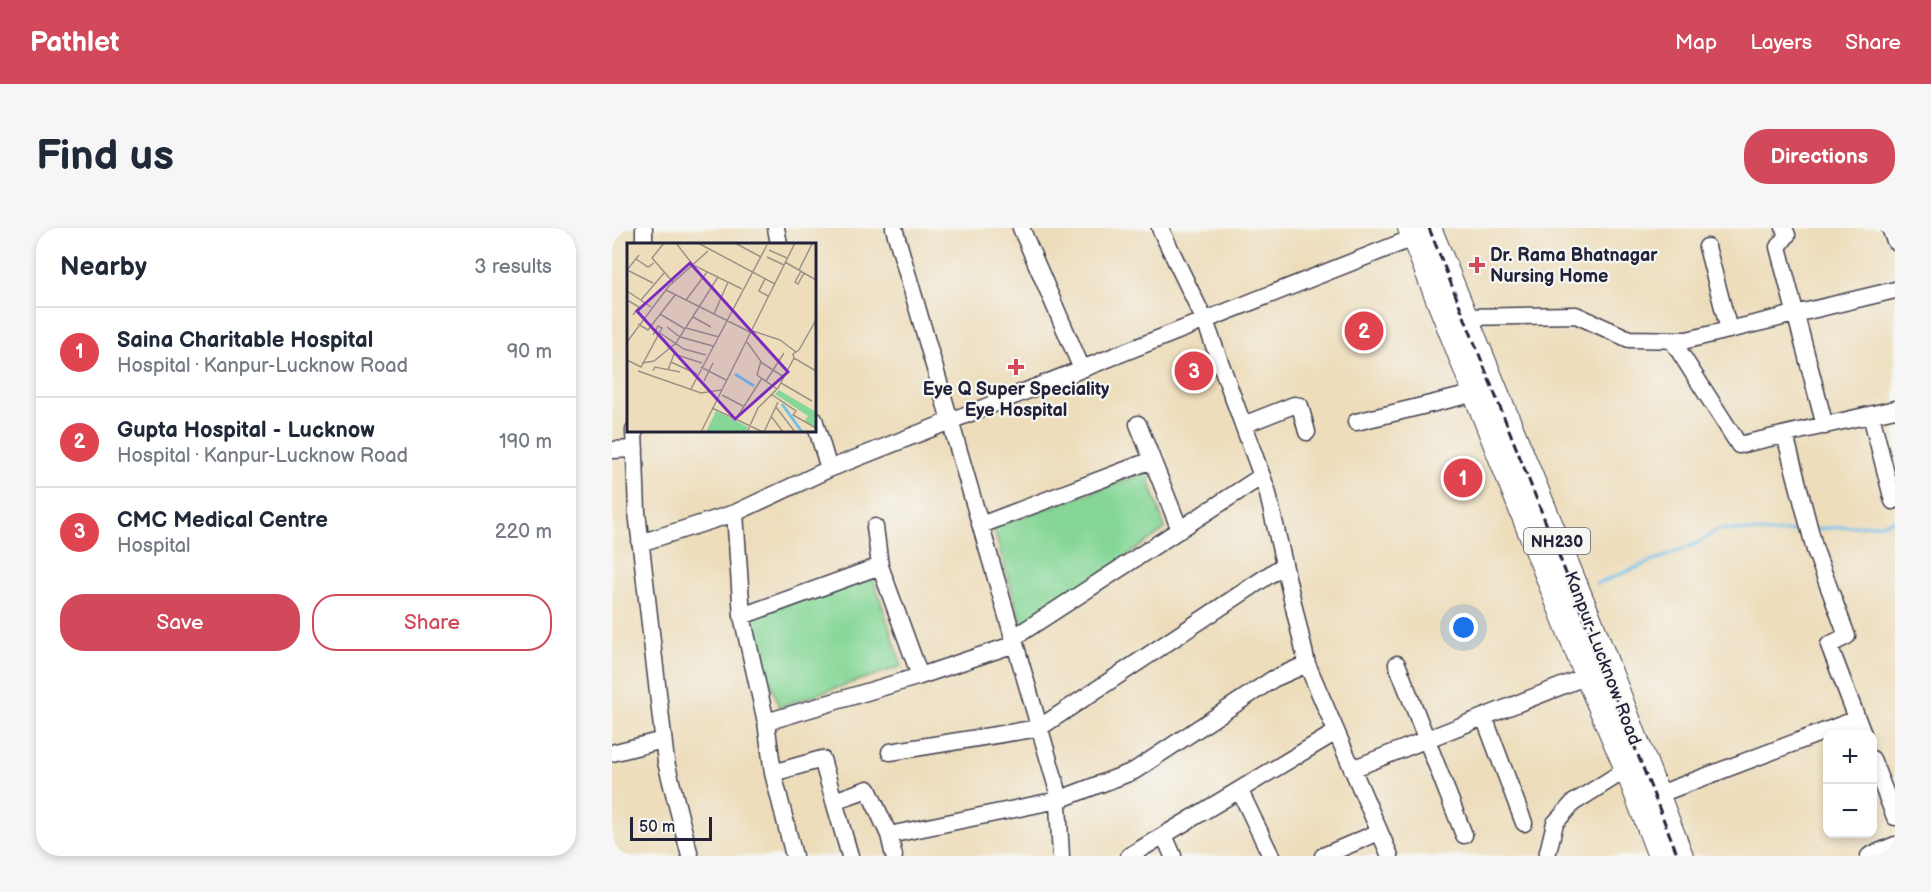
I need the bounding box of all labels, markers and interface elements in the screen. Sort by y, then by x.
text: Pathlet [30,26,119,59]
text: Map [1675,30,1717,55]
text: Layers [1750,30,1812,55]
text: Share [1845,30,1901,55]
button: Directions [1744,129,1895,184]
text: Find us [36,131,174,182]
inset map [627,243,816,432]
place label: Dr. Rama Bhatnagar Nursing Home [1490,245,1658,287]
text: Nearby [60,252,147,283]
text: 3 results [474,255,552,279]
marker: Dr. Rama Bhatnagar Nursing Home [1468,256,1486,274]
pin: 2 [1344,308,1383,354]
text: Saina Charitable Hospital [117,327,373,354]
text: 1 [75,340,84,364]
text: 90 m [507,340,552,364]
pin: 3 [1174,348,1214,394]
text: Hospital · Kanpur-Lucknow Road [117,354,408,378]
marker: Eye Q Super Speciality Eye Hospital [1007,358,1025,376]
place label: Eye Q Super Speciality Eye Hospital [923,379,1110,421]
text: Gupta Hospital - Lucknow [117,417,375,444]
text: 2 [74,430,85,454]
text: 190 m [499,430,552,454]
text: Hospital · Kanpur-Lucknow Road [117,444,408,468]
pin: 1 [1444,456,1482,500]
text: CMC Medical Centre [117,507,328,534]
text: 3 [74,520,85,544]
text: 220 m [495,520,552,544]
road number: NH230 [1524,528,1590,554]
text: Hospital [117,534,190,558]
street label: Kanpur-Lucknow Road [1560,568,1645,748]
button: Save [60,594,300,651]
button: Share [312,594,552,651]
your location [1449,613,1478,642]
map controls [1823,730,1877,838]
button: + [1823,730,1877,784]
button: − [1823,784,1877,838]
scale bar [630,814,712,842]
text: 50 m [639,818,675,837]

